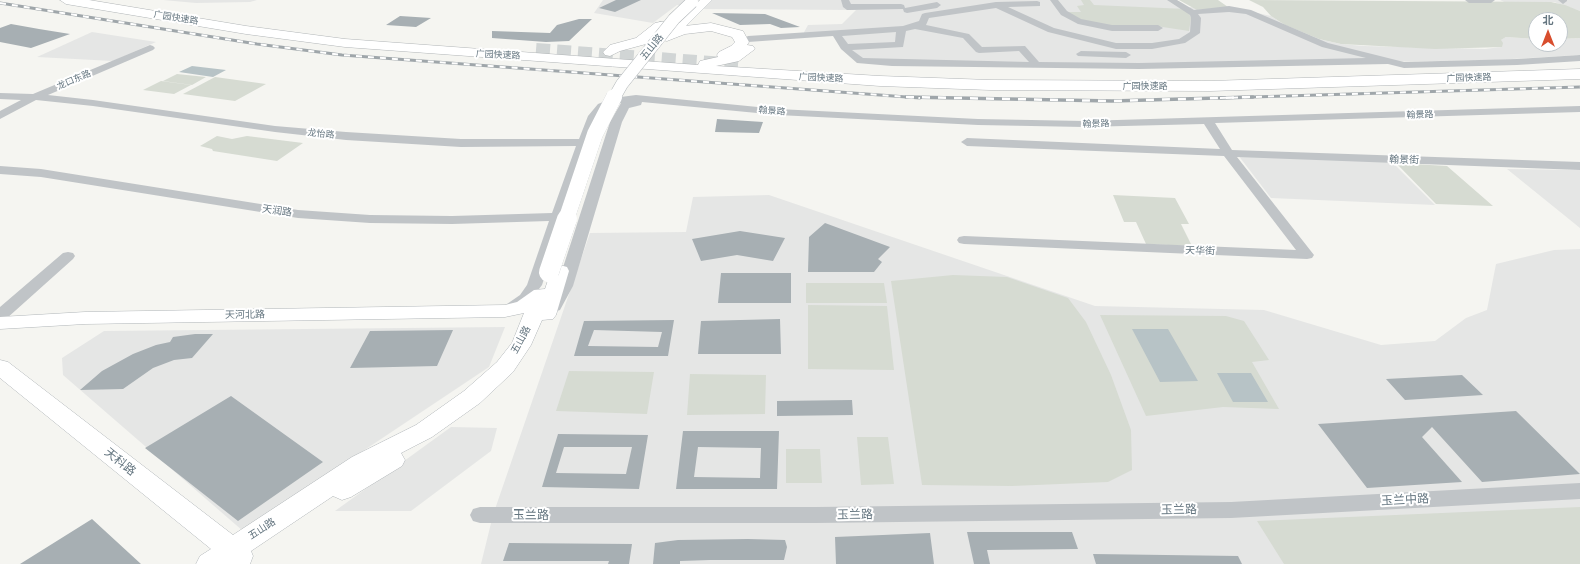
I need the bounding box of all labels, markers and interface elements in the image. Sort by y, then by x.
street label: 广园快速路 [153,9,199,27]
north arrow [1528,12,1568,52]
text: 北 [1543,14,1554,27]
street label: 五山路 [638,32,666,62]
street label: 广园快速路 [475,48,521,62]
street label: 龙口东路 [55,68,93,92]
street label: 广园快速路 [798,71,844,85]
street label: 广园快速路 [1446,72,1492,84]
street label: 广园快速路 [1123,81,1167,91]
street label: 翰景路 [758,104,786,118]
street label: 翰景路 [1406,109,1434,121]
street label: 翰景路 [1082,118,1110,130]
street label: 龙怡路 [307,127,335,141]
street label: 翰景街 [1389,153,1419,167]
street label: 天润路 [261,203,293,219]
street label: 天华街 [1185,244,1215,258]
street label: 天河北路 [225,309,265,321]
street label: 五山路 [509,324,533,356]
street label: 天科路 [101,445,139,479]
street label: 玉兰中路 [1381,492,1429,508]
street label: 玉兰路 [1161,502,1197,518]
street label: 玉兰路 [837,507,873,523]
street label: 玉兰路 [513,508,549,522]
street label: 五山路 [246,516,278,542]

